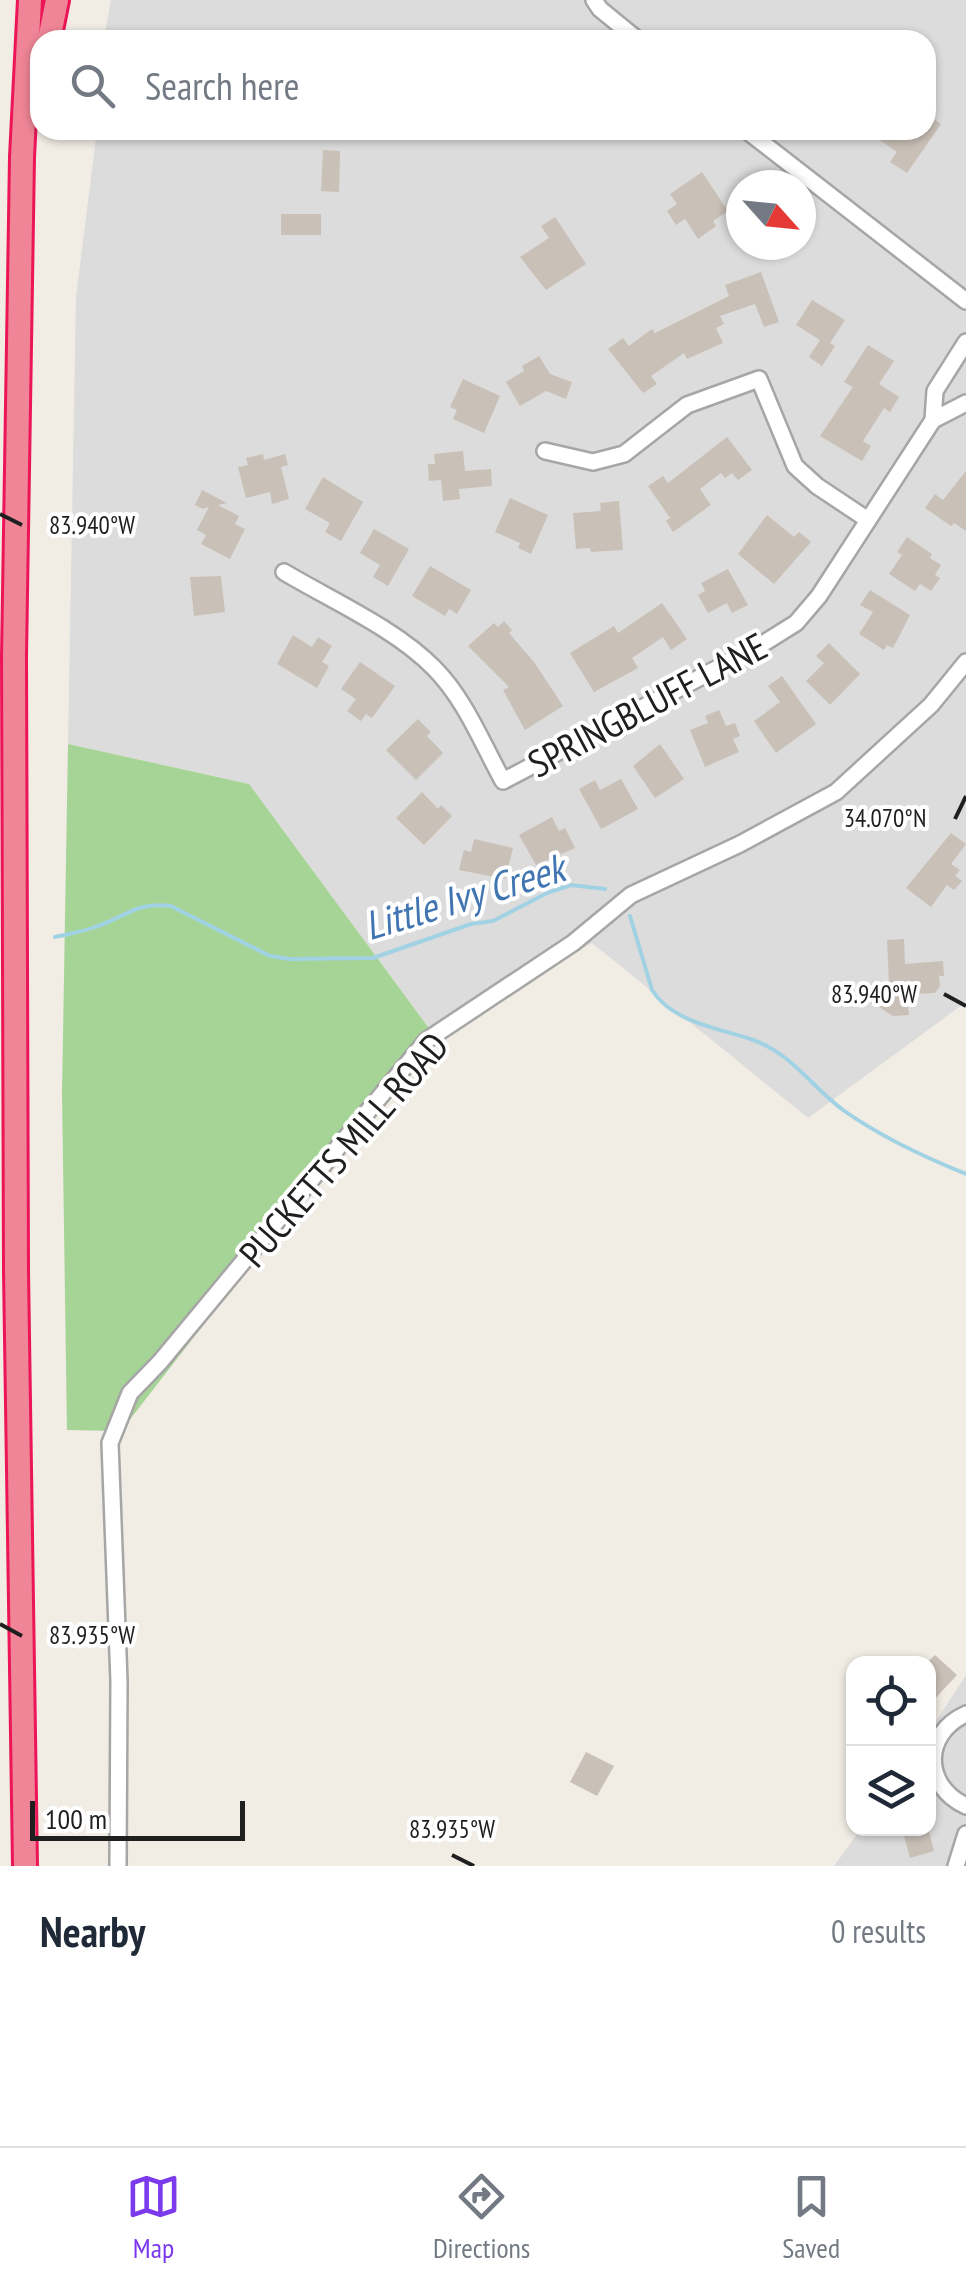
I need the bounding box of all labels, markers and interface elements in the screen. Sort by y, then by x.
search box [30,30,936,140]
icon: search [65,58,120,113]
text: Search here [145,61,299,110]
north arrow [726,170,816,260]
text: 83.940°W [49,509,135,541]
street label: SPRINGBLUFF LANE [519,621,775,787]
text: 34.070°N [844,802,926,834]
water label: Little Ivy Creek [358,840,575,951]
text: 83.940°W [831,978,917,1010]
street label: PUCKETTS MILL ROAD [228,1022,458,1276]
text: 83.935°W [49,1619,135,1651]
map controls [846,1656,936,1836]
button: locate [846,1656,936,1746]
button: layers [846,1746,936,1836]
scale bar [30,1796,245,1840]
text: 100 m [45,1800,107,1837]
text: 83.935°W [409,1813,495,1845]
text: Nearby [40,1904,145,1959]
text: 0 results [831,1910,926,1952]
tab: Map [126,2169,181,2266]
tab: Directions [433,2169,530,2266]
tab: Saved [782,2169,840,2266]

